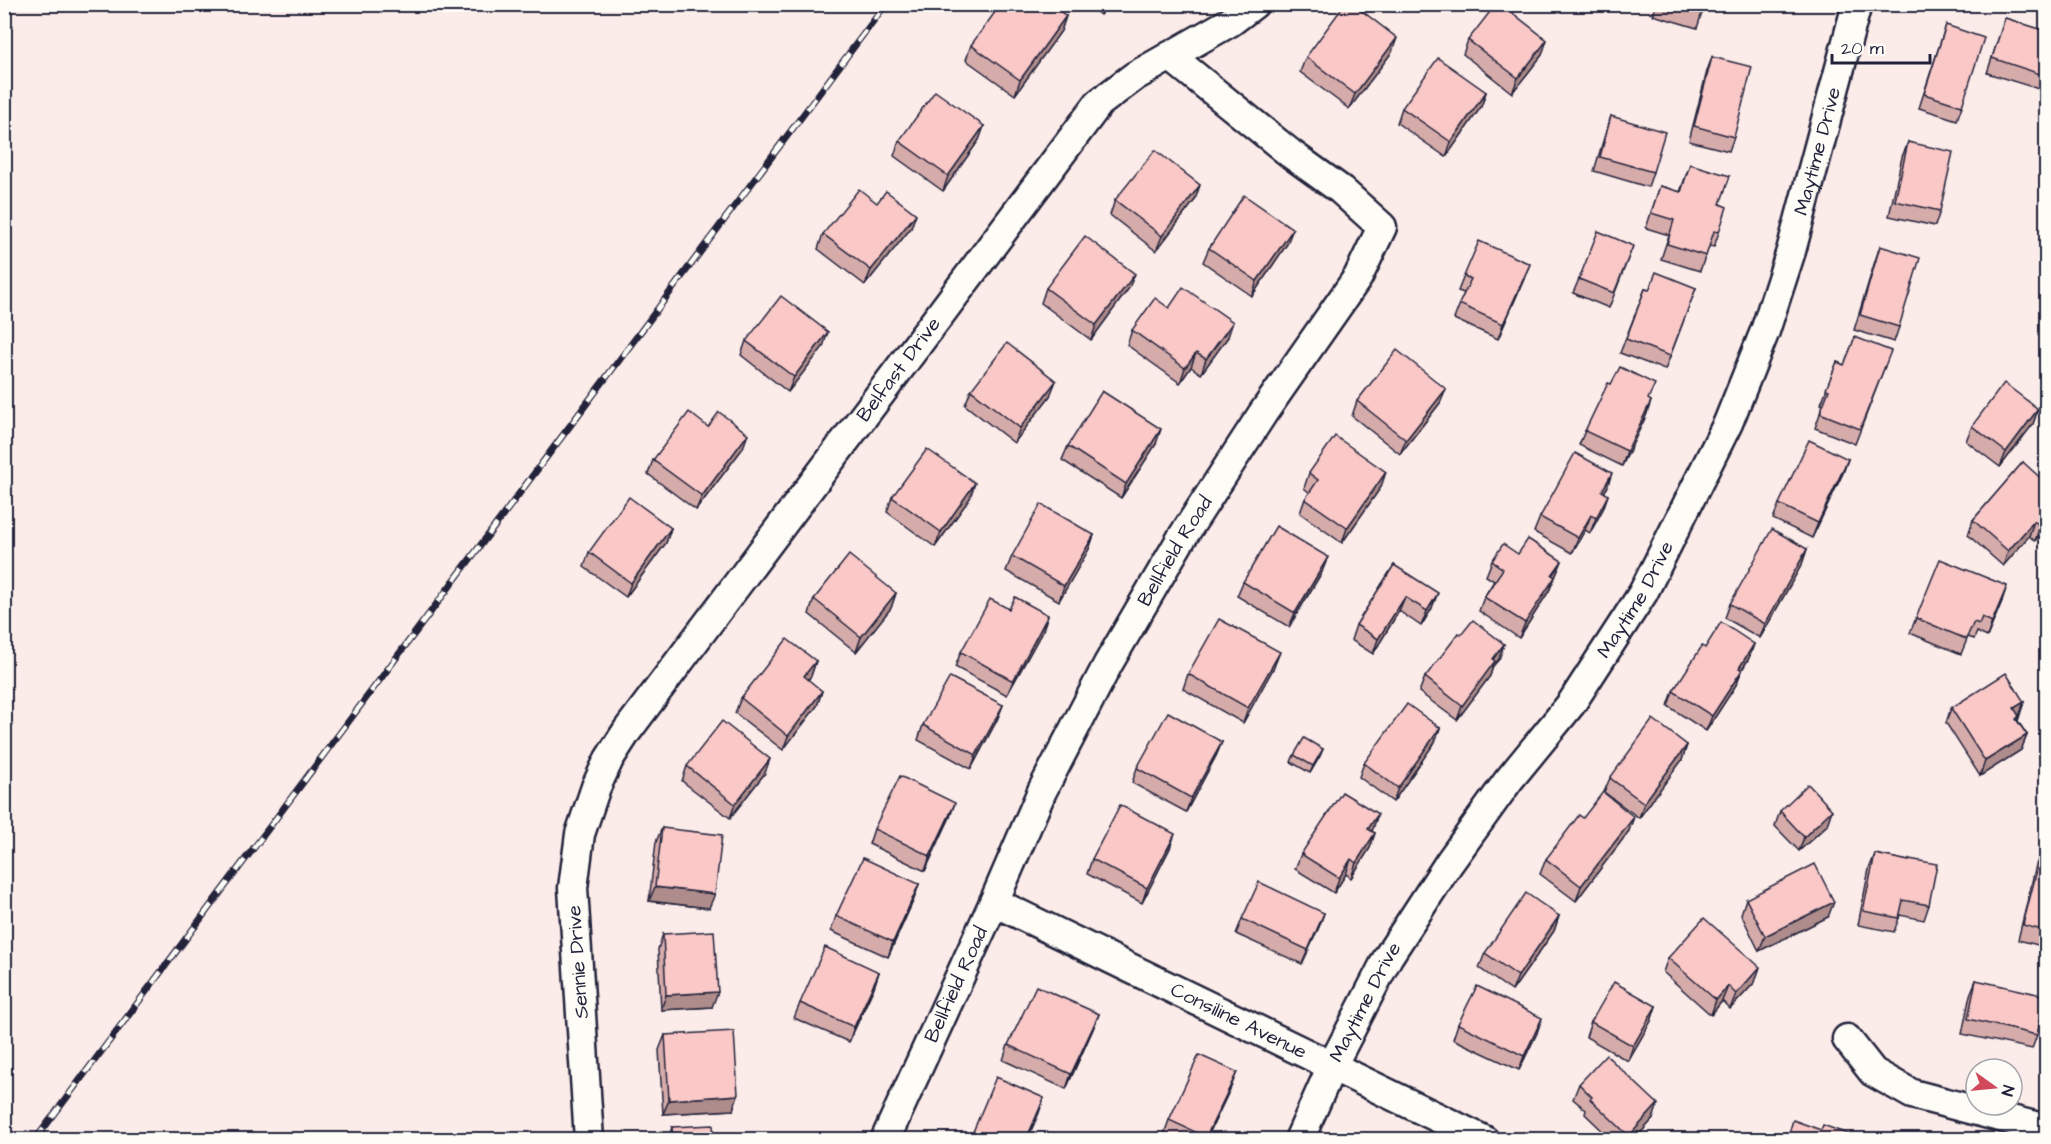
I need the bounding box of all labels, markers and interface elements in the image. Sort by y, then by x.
scale bar [1832,27,1930,65]
text: 20 m [1841,36,1884,61]
street label: Maytime Drive [1787,84,1848,218]
street label: Belfast Drive [850,311,947,428]
street label: Bellfield Road [1131,491,1219,612]
street label: Maytime Drive [1590,536,1681,664]
street label: Sennie Drive [560,904,596,1020]
street label: Bellfield Road [918,922,995,1047]
street label: Maytime Drive [1322,936,1408,1067]
street label: Consiline Avenue [1166,976,1312,1066]
north arrow [1964,1057,2024,1117]
text: N [1996,1083,2019,1098]

